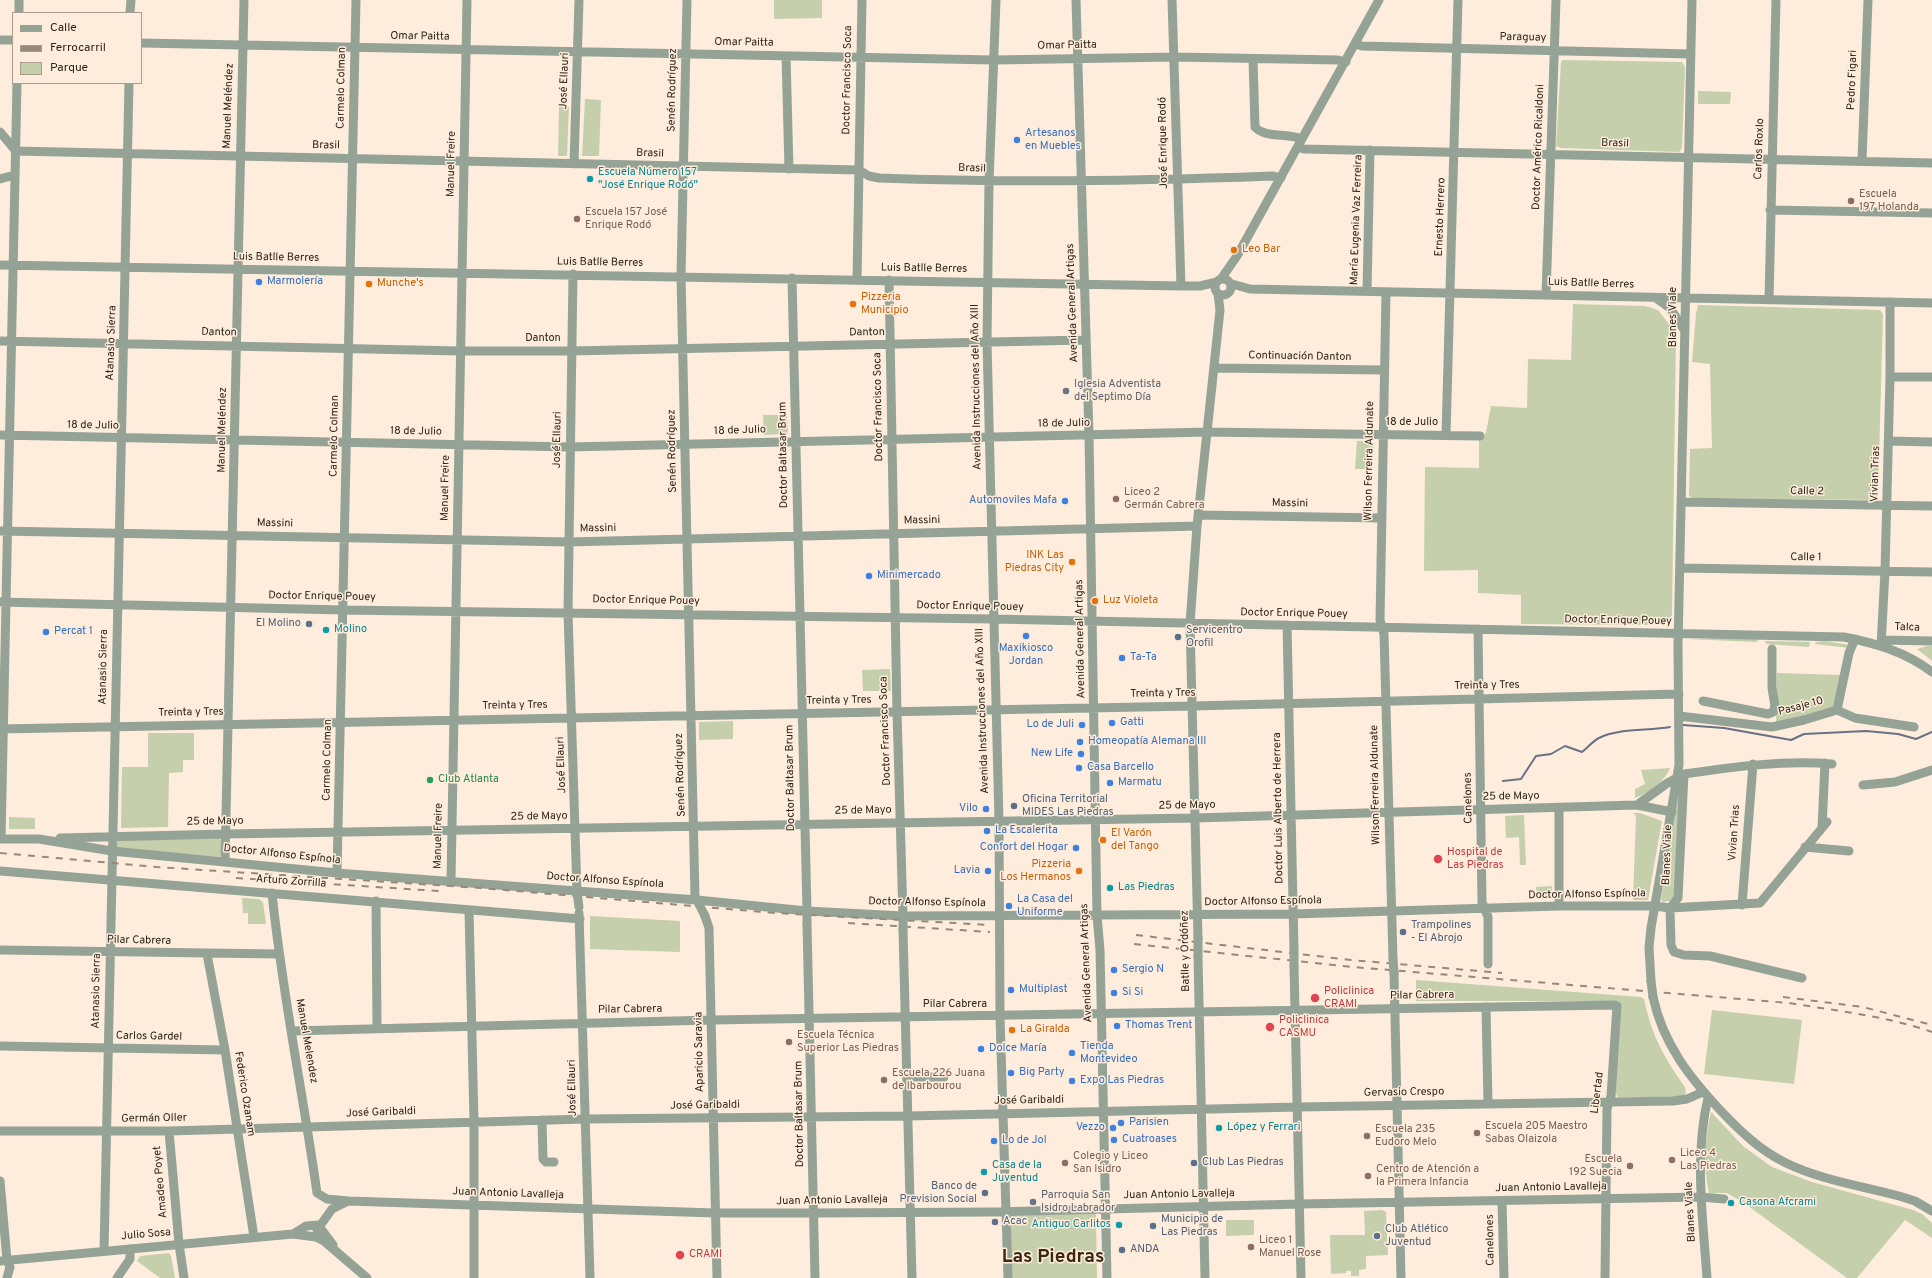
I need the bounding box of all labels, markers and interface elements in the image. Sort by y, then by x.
legend [12,12,142,84]
text: Calle [50,20,77,36]
street label: Doctor Francisco Soca [840,25,856,135]
street label: Omar Paitta [390,30,450,44]
street label: Paraguay [1500,31,1546,45]
street label: Omar Paitta [714,36,774,50]
street label: Omar Paitta [1037,39,1097,53]
text: Ferrocarril [50,40,106,56]
street label: Carmelo Colman [335,47,349,129]
street label: Senén Rodríguez [666,48,680,132]
street label: Pedro Figari [1845,50,1861,110]
street label: José Ellauri [557,52,573,110]
text: Parque [50,60,88,76]
street label: Manuel Meléndez [221,63,237,149]
street label: Doctor Américo Ricaldoni [1530,84,1548,210]
street label: José Enrique Rodó [1157,97,1171,189]
street label: Carlos Roxlo [1752,118,1768,180]
place label: Artesanos en Muebles [1025,127,1081,153]
street label: Manuel Freire [445,131,459,197]
marker: Artesanos en Muebles [1012,135,1022,145]
street label: Brasil [1601,137,1629,151]
street label: Brasil [312,139,340,153]
street label: Brasil [636,147,664,161]
street label: María Eugenia Vaz Ferreira [1348,155,1366,285]
street label: Brasil [958,162,986,176]
place label: Escuela Número 157 "José Enrique Rodó" [598,166,698,192]
marker: Escuela Número 157 "José Enrique Rodó" [585,174,595,184]
street label: Ernesto Herrero [1433,177,1449,257]
place label: Escuela 197 Holanda [1859,188,1919,214]
marker: Escuela 197 Holanda [1846,196,1856,206]
place label: Escuela 157 José Enrique Rodó [585,206,667,232]
marker: Escuela 157 José Enrique Rodó [572,214,582,224]
street label: Avenida General Artigas [1064,243,1082,363]
place label: Leo Bar [1242,243,1281,257]
marker: Leo Bar [1229,245,1239,255]
street label: Luis Batlle Berres [233,251,319,265]
street label: Luis Batlle Berres [557,256,643,270]
street label: Luis Batlle Berres [881,262,967,276]
place label: Marmolería [267,275,323,289]
street label: Luis Batlle Berres [1548,276,1634,292]
marker: Marmolería [254,277,264,287]
place label: Munche's [377,277,424,291]
marker: Munche's [364,279,374,289]
street label: Blanes Viale [1667,287,1681,347]
place label: Pizzeria Municipio [861,291,909,317]
marker: Pizzeria Municipio [848,299,858,309]
street label: Avenida Instrucciones del Año XIII [969,304,985,470]
street label: Atanasio Sierra [104,305,120,381]
street label: Danton [201,326,237,340]
street label: Danton [849,326,885,340]
street label: Danton [525,332,561,346]
street label: Continuación Danton [1248,350,1352,364]
street label: Doctor Francisco Soca [871,352,887,462]
place label: Iglesia Adventista del Septimo Día [1074,378,1161,404]
marker: Iglesia Adventista del Septimo Día [1061,386,1071,396]
street label: Manuel Meléndez [216,387,230,473]
street label: Carmelo Colman [328,395,342,477]
street label: Wilson Ferreira Aldunate [1362,401,1378,521]
street label: Doctor Baltasar Brum [776,402,792,508]
street label: Senén Rodríguez [666,409,680,493]
street label: José Ellauri [551,411,565,469]
street label: 18 de Julio [1386,416,1438,430]
street label: 18 de Julio [1038,417,1090,431]
street label: 18 de Julio [67,419,119,433]
street label: 18 de Julio [714,423,766,439]
street label: 18 de Julio [390,425,442,439]
street label: Vivian Trias [1868,446,1884,502]
street label: Manuel Freire [439,455,453,521]
street label: Calle 2 [1790,485,1824,499]
place label: Liceo 2 Germán Cabrera [1124,486,1205,512]
place label: Automoviles Mafa [969,494,1057,508]
marker: Liceo 2 Germán Cabrera [1111,494,1121,504]
marker: Automoviles Mafa [1060,496,1070,506]
street label: Massini [1272,497,1308,511]
street label: Massini [904,514,940,528]
street label: Massini [257,517,293,531]
street label: Massini [580,522,616,536]
place label: INK Las Piedras City [1005,549,1064,575]
street label: Calle 1 [1790,551,1822,565]
marker: INK Las Piedras City [1067,557,1077,567]
place label: Minimercado [877,569,941,583]
marker: Minimercado [864,571,874,581]
street label: Avenida General Artigas [1073,579,1089,699]
street label: Doctor Enrique Pouey [268,589,376,605]
street label: Doctor Enrique Pouey [592,593,700,609]
place label: Luz Violeta [1103,594,1158,608]
marker: Luz Violeta [1090,596,1100,606]
street label: Doctor Enrique Pouey [916,599,1024,615]
street label: Doctor Enrique Pouey [1240,606,1348,622]
street label: Doctor Enrique Pouey [1564,613,1672,629]
place label: El Molino [256,617,301,631]
marker: El Molino [304,619,314,629]
street label: Talca [1894,621,1920,635]
place label: Molino [334,623,367,637]
place label: Servicentro Orofil [1186,624,1243,650]
place label: Percat 1 [54,625,93,639]
marker: Molino [321,625,331,635]
marker: Percat 1 [41,627,51,637]
street label: Avenida Instrucciones del Año XIII [974,628,992,794]
street label: Atanasio Sierra [97,629,111,705]
marker: Maxikiosco Jordan [1021,631,1031,641]
marker: Servicentro Orofil [1173,632,1183,642]
place label: Maxikiosco Jordan [999,642,1053,668]
place label: Ta-Ta [1130,651,1157,665]
marker: Ta-Ta [1117,653,1127,663]
street label: Doctor Francisco Soca [877,676,895,786]
street label: Treinta y Tres [1454,679,1520,693]
street label: Treinta y Tres [1130,687,1196,701]
street label: Treinta y Tres [806,694,872,708]
street label: Pasaje 10 [1777,695,1825,719]
street label: Treinta y Tres [482,699,548,713]
street label: Treinta y Tres [158,706,224,720]
place label: Gatti [1120,716,1144,730]
place label: Lo de Juli [1027,718,1074,732]
marker: Gatti [1107,718,1117,728]
street label: Carmelo Colman [321,719,335,801]
marker: Lo de Juli [1077,720,1087,730]
street label: Doctor Baltasar Brum [783,725,799,831]
street label: Wilson Ferreira Aldunate [1368,725,1384,845]
street label: Doctor Luis Alberto de Herrera [1271,732,1287,884]
street label: Senén Rodríguez [673,733,689,817]
place label: Homeopatía Alemana III [1088,735,1206,749]
street label: José Ellauri [554,736,570,794]
marker: Homeopatía Alemana III [1075,737,1085,747]
place label: New Life [1031,747,1073,761]
marker: New Life [1076,749,1086,759]
place label: Casa Barcello [1087,761,1154,775]
marker: Casa Barcello [1074,763,1084,773]
street label: Canelones [1462,772,1476,824]
place label: Club Atlanta [438,773,499,787]
marker: Club Atlanta [425,775,435,785]
place label: Marmatu [1118,776,1162,790]
marker: Marmatu [1105,778,1115,788]
street label: 25 de Mayo [1482,790,1540,804]
place label: Oficina Territorial MIDES Las Piedras [1022,793,1114,819]
street label: 25 de Mayo [1158,799,1216,813]
marker: Oficina Territorial MIDES Las Piedras [1009,801,1019,811]
place label: Vilo [959,802,978,816]
street label: Manuel Freire [432,803,446,869]
street label: 25 de Mayo [834,804,892,818]
marker: Vilo [981,804,991,814]
street label: Vivian Trias [1726,804,1744,862]
street label: 25 de Mayo [510,810,568,824]
street label: 25 de Mayo [186,815,244,829]
place label: La Escalerita [995,824,1058,838]
street label: Blanes Viale [1660,825,1676,885]
marker: La Escalerita [982,826,992,836]
place label: El Varón del Tango [1111,827,1159,853]
marker: El Varón del Tango [1098,835,1108,845]
place label: Confort del Hogar [980,841,1068,855]
street label: Doctor Alfonso Espínola [223,842,341,868]
marker: Confort del Hogar [1071,843,1081,853]
place label: Hospital de Las Piedras [1447,846,1504,872]
marker: Hospital de Las Piedras [1432,853,1444,865]
place label: Pizzeria Los Hermanos [1000,858,1071,884]
place label: Lavia [954,864,980,878]
marker: Lavia [983,866,993,876]
marker: Pizzeria Los Hermanos [1074,866,1084,876]
street label: Doctor Alfonso Espínola [546,870,664,892]
street label: Arturo Zorrilla [255,873,327,891]
place label: Las Piedras [1118,881,1175,895]
marker: Las Piedras [1105,883,1115,893]
street label: Doctor Alfonso Espínola [1528,887,1646,903]
place label: La Casa del Uniforme [1017,893,1073,919]
street label: Doctor Alfonso Espínola [1204,894,1322,910]
street label: Doctor Alfonso Espínola [868,895,986,911]
marker: La Casa del Uniforme [1004,901,1014,911]
street label: Avenida General Artigas [1078,903,1096,1023]
street label: Batlle y Ordóñez [1179,910,1193,992]
place label: Trampolines - El Abrojo [1411,919,1471,945]
marker: Trampolines - El Abrojo [1398,927,1408,937]
street label: Pilar Cabrera [107,934,171,948]
street label: Atanasio Sierra [90,953,104,1029]
place label: Sergio N [1122,963,1164,977]
marker: Sergio N [1109,965,1119,975]
place label: Multiplast [1019,983,1068,997]
marker: Multiplast [1006,985,1016,995]
place label: Policlinica CRAMI [1324,985,1374,1011]
place label: Si Si [1122,986,1143,1000]
marker: Si Si [1109,988,1119,998]
street label: Pilar Cabrera [1390,989,1454,1003]
marker: Policlinica CRAMI [1309,992,1321,1004]
street label: Manuel Melendez [292,998,320,1084]
street label: Pilar Cabrera [923,998,987,1012]
street label: Pilar Cabrera [598,1003,662,1017]
street label: Aparicio Saravia [693,1012,707,1092]
place label: Policlinica CASMU [1279,1014,1329,1040]
place label: Thomas Trent [1125,1019,1192,1033]
marker: Thomas Trent [1112,1021,1122,1031]
marker: Policlinica CASMU [1264,1021,1276,1033]
place label: La Giralda [1020,1023,1070,1037]
marker: La Giralda [1007,1025,1017,1035]
place label: Escuela Técnica Superior Las Piedras [797,1029,899,1055]
street label: Carlos Gardel [116,1030,182,1044]
marker: Escuela Técnica Superior Las Piedras [784,1037,794,1047]
place label: Tienda Montevideo [1080,1040,1138,1066]
place label: Dolce María [989,1042,1047,1056]
marker: Dolce María [976,1044,986,1054]
marker: Tienda Montevideo [1067,1048,1077,1058]
street label: Federico Ozanam [231,1051,257,1137]
street label: José Ellauri [566,1059,580,1117]
street label: Doctor Baltasar Brum [792,1061,808,1167]
place label: Big Party [1019,1066,1065,1080]
place label: Escuela 226 Juana de Ibarbourou [892,1067,985,1093]
marker: Big Party [1006,1068,1016,1078]
street label: Libertad [1589,1071,1607,1115]
place label: Expo Las Piedras [1080,1074,1164,1088]
marker: Escuela 226 Juana de Ibarbourou [879,1075,889,1085]
marker: Expo Las Piedras [1067,1076,1077,1086]
street label: Gervasio Crespo [1364,1086,1444,1100]
street label: José Garibaldi [994,1094,1064,1108]
street label: José Garibaldi [670,1099,740,1113]
street label: José Garibaldi [346,1105,416,1121]
street label: Germán Oller [121,1112,187,1126]
place label: Parisien [1129,1116,1169,1130]
marker: Parisien [1116,1118,1126,1128]
place label: Escuela 205 Maestro Sabas Olaizola [1485,1120,1588,1146]
place label: Vezzo [1076,1121,1105,1135]
place label: López y Ferrari [1227,1121,1301,1135]
marker: Vezzo [1108,1123,1118,1133]
marker: López y Ferrari [1214,1123,1224,1133]
place label: Escuela 235 Eudoro Melo [1375,1123,1437,1149]
marker: Escuela 205 Maestro Sabas Olaizola [1472,1128,1482,1138]
marker: Escuela 235 Eudoro Melo [1362,1131,1372,1141]
place label: Cuatroases [1122,1133,1177,1147]
place label: Lo de Jol [1002,1134,1047,1148]
marker: Cuatroases [1109,1135,1119,1145]
marker: Lo de Jol [989,1136,999,1146]
street label: Amadeo Poyet [151,1145,171,1219]
place label: Liceo 4 Las Piedras [1680,1147,1737,1173]
place label: Colegio y Liceo San Isidro [1073,1150,1148,1176]
place label: Escuela 192 Suecia [1569,1153,1622,1179]
marker: Liceo 4 Las Piedras [1667,1155,1677,1165]
place label: Club Las Piedras [1202,1156,1284,1170]
marker: Colegio y Liceo San Isidro [1060,1158,1070,1168]
marker: Club Las Piedras [1189,1158,1199,1168]
place label: Casa de la Juventud [992,1159,1042,1185]
marker: Escuela 192 Suecia [1625,1161,1635,1171]
place label: Centro de Atención a la Primera Infancia [1376,1163,1479,1189]
marker: Casa de la Juventud [979,1167,989,1177]
marker: Centro de Atención a la Primera Infancia [1363,1171,1373,1181]
place label: Banco de Prevision Social [899,1180,977,1206]
street label: Juan Antonio Lavalleja [1495,1180,1607,1196]
street label: Blanes Viale [1683,1181,1699,1243]
street label: Juan Antonio Lavalleja [452,1185,564,1203]
street label: Juan Antonio Lavalleja [1123,1187,1235,1203]
marker: Banco de Prevision Social [980,1188,990,1198]
place label: Parroquia San Isidro Labrador [1041,1189,1115,1215]
street label: Juan Antonio Lavalleja [776,1193,888,1209]
place label: Casona Afcrami [1739,1196,1816,1210]
marker: Parroquia San Isidro Labrador [1028,1197,1038,1207]
marker: Casona Afcrami [1726,1198,1736,1208]
place label: Municipio de Las Piedras [1161,1213,1223,1239]
street label: Canelones [1484,1214,1498,1266]
place label: Acac [1003,1215,1027,1229]
marker: Acac [990,1217,1000,1227]
place label: Antiguo Carlitos [1032,1218,1111,1232]
marker: Antiguo Carlitos [1114,1220,1124,1230]
marker: Municipio de Las Piedras [1148,1221,1158,1231]
place label: Club Atlético Juventud [1385,1223,1448,1249]
street label: Julio Sosa [121,1226,171,1244]
marker: Club Atlético Juventud [1372,1231,1382,1241]
place label: Liceo 1 Manuel Rose [1259,1234,1321,1260]
marker: Liceo 1 Manuel Rose [1246,1242,1256,1252]
place label: ANDA [1130,1243,1159,1257]
marker: ANDA [1117,1245,1127,1255]
district label: Las Piedras [1002,1247,1104,1269]
place label: CRAMI [689,1248,722,1262]
marker: CRAMI [674,1249,686,1261]

